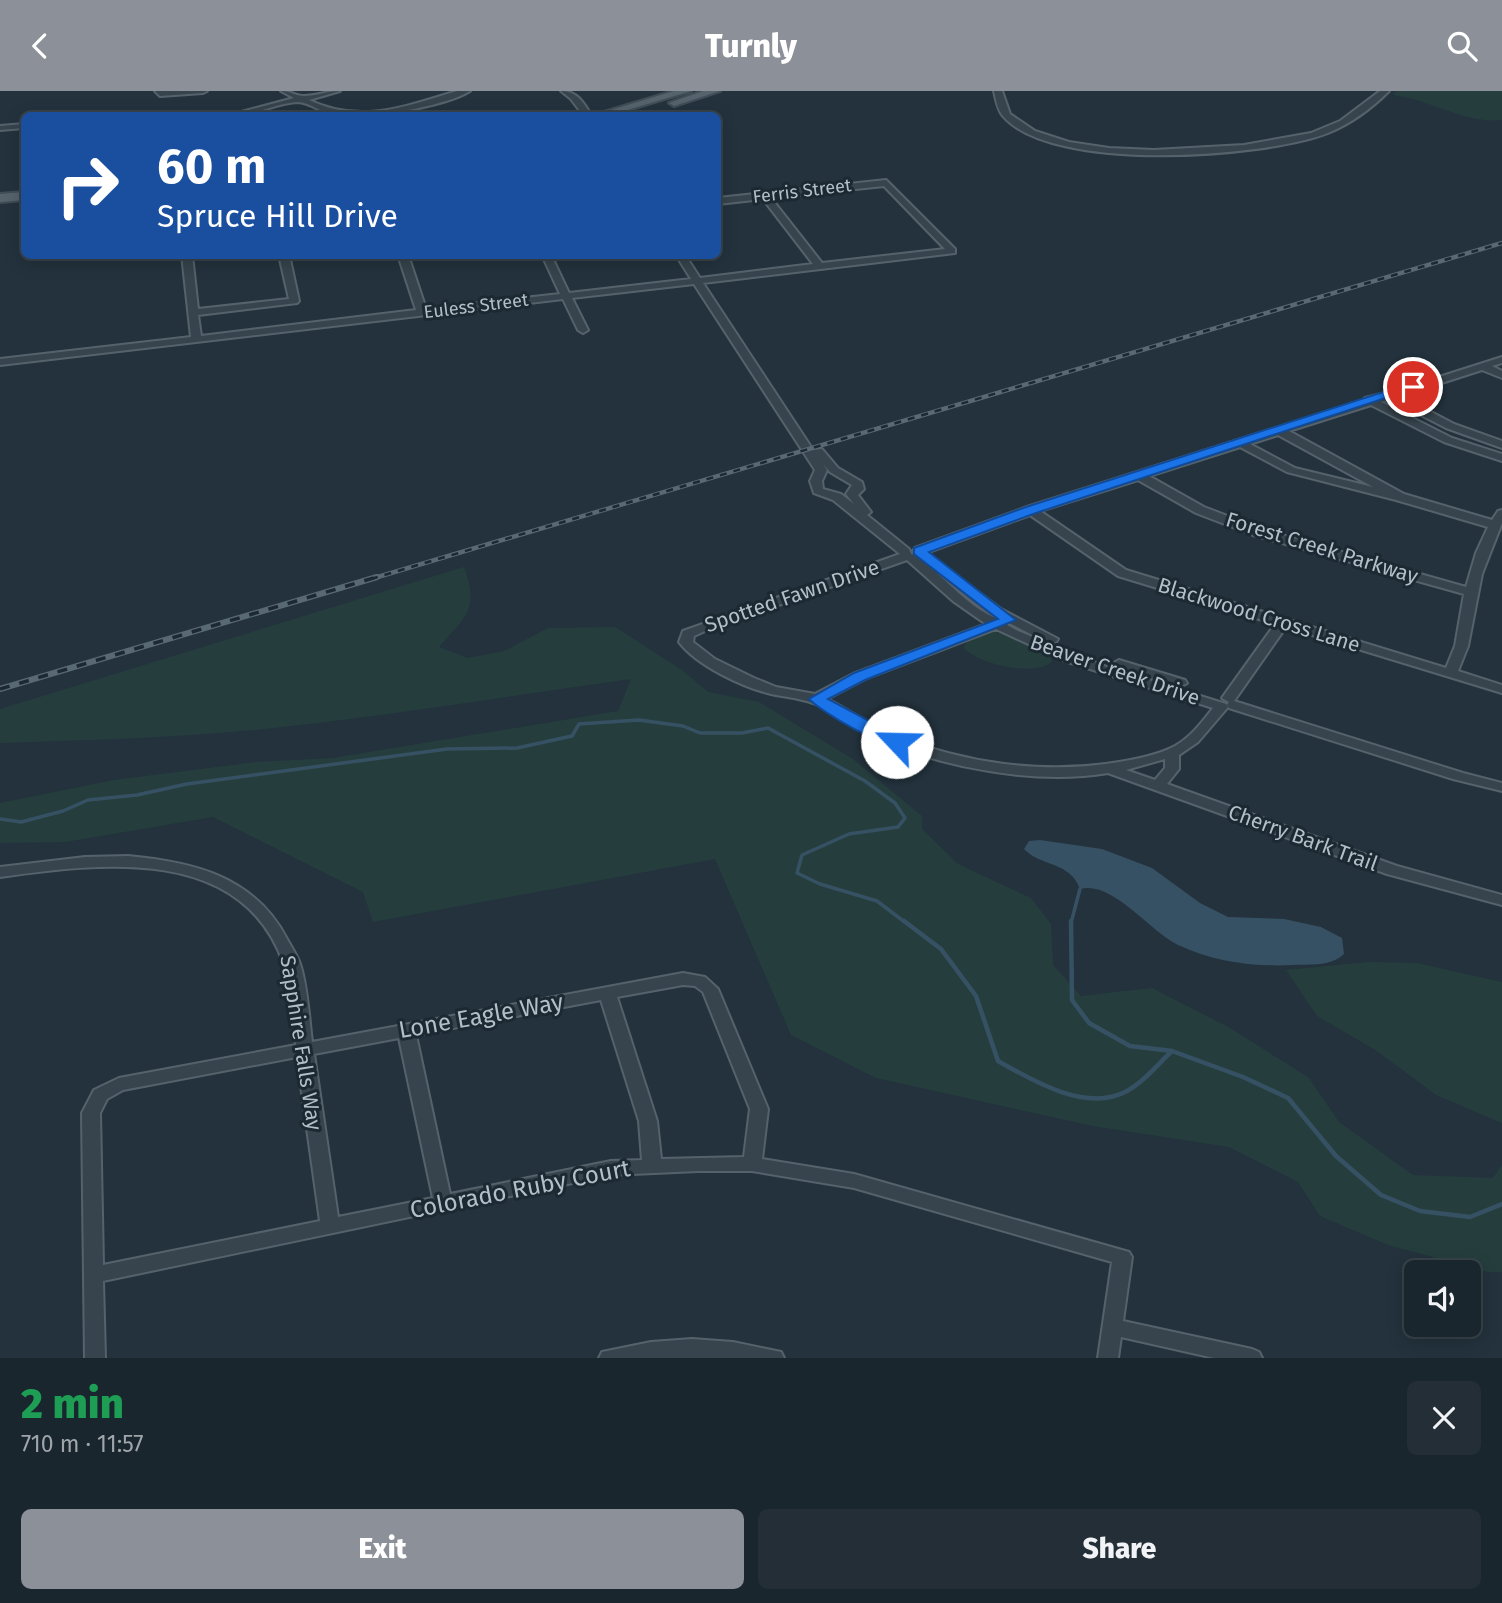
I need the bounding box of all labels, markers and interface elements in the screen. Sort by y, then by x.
icon: back [21,27,59,65]
text: Turnly [705,27,797,65]
icon: search [1443,27,1481,65]
text: 60 m [157,137,266,196]
icon: right [42,140,133,231]
street label: Ferris Street [752,174,853,208]
text: Spruce Hill Drive [157,197,398,235]
street label: Euless Street [423,289,530,323]
pin [1383,357,1443,417]
icon: arrive [1394,368,1432,406]
street label: Forest Creek Parkway [1223,506,1422,590]
street label: Spotted Fawn Drive [701,554,883,638]
street label: Blackwood Cross Lane [1155,572,1363,658]
street label: Beaver Creek Drive [1027,629,1203,711]
position arrow [860,705,934,779]
street label: Cherry Bark Trail [1225,799,1381,877]
street label: Sapphire Falls Way [274,954,328,1133]
street label: Lone Eagle Way [396,988,566,1044]
street label: Colorado Ruby Court [407,1154,633,1224]
map controls [1404,1260,1481,1337]
button: sound [1404,1260,1481,1337]
text: 2 min [21,1379,124,1429]
button: close [1407,1381,1481,1455]
text: 710 m · 11:57 [21,1430,144,1458]
button: Exit [21,1509,744,1589]
button: Share [758,1509,1481,1589]

